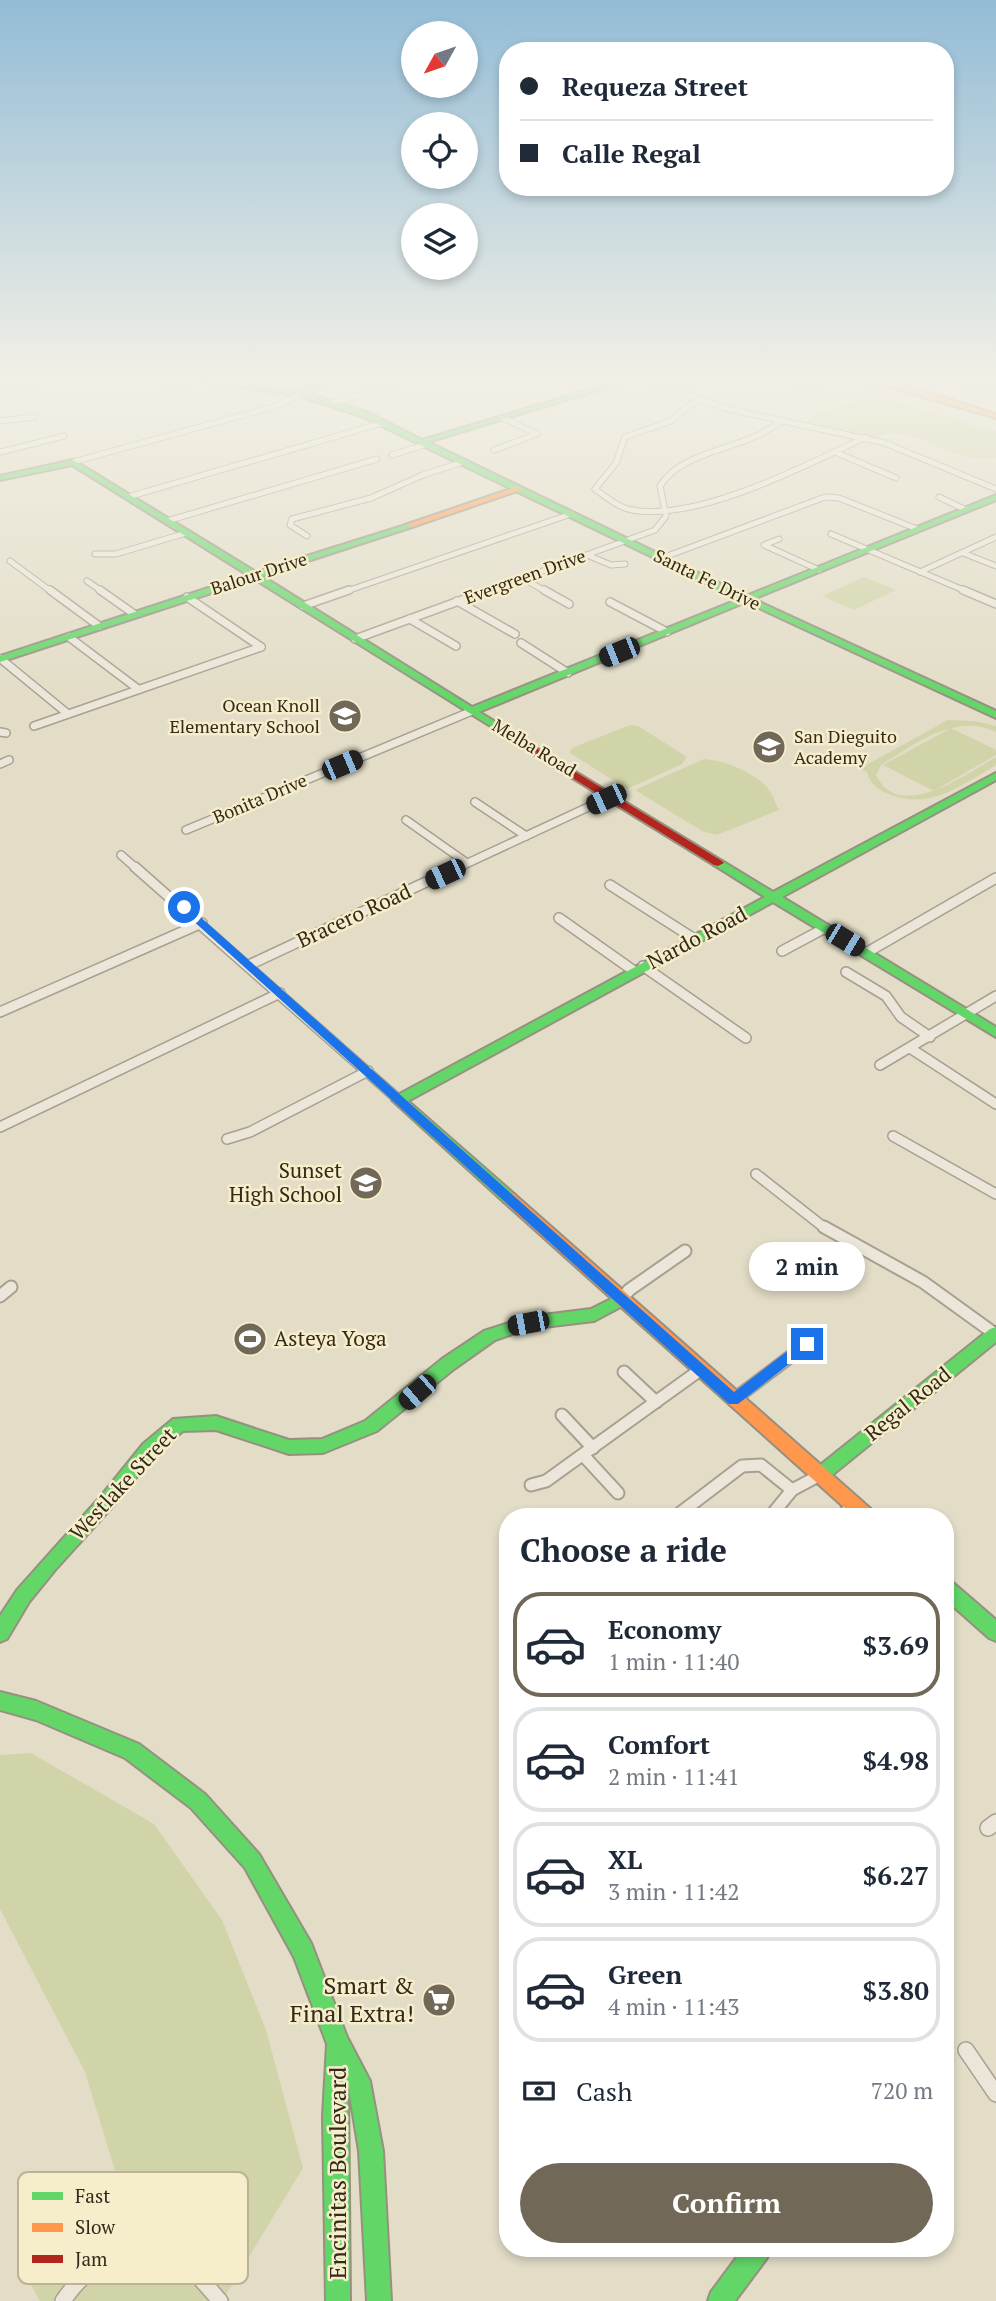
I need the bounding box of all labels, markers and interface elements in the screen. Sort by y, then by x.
north arrow [401,21,478,98]
map controls [401,21,478,280]
text: Requeza Street [562,69,748,103]
button: locate [401,112,478,189]
text: Calle Regal [562,136,701,170]
button: layers [401,203,478,280]
street label: Evergreen Drive [461,543,589,609]
street label: Santa Fe Drive [650,543,765,615]
street label: Balour Drive [207,546,310,600]
car [596,634,643,670]
place label: Ocean Knoll Elementary School [169,693,320,738]
school or university icon: Ocean Knoll Elementary School [326,697,364,735]
street label: Melba Road [488,713,581,782]
place label: San Dieguito Academy [794,724,897,769]
school or university icon: San Dieguito Academy [750,728,788,766]
car [319,747,366,783]
street label: Bonita Drive [209,767,310,829]
car [583,781,630,817]
car [422,856,469,892]
street label: Bracero Road [292,876,416,954]
route start [168,891,200,923]
street label: Nardo Road [642,899,752,975]
car [822,920,869,960]
place label: Sunset High School [229,1156,342,1208]
school or university icon: Sunset High School [347,1164,385,1202]
callout: 2 min [749,1242,865,1292]
text: 2 min [776,1251,838,1282]
car [506,1309,551,1337]
sports icon: Asteya Yoga [231,1320,269,1358]
place label: Asteya Yoga [274,1324,387,1352]
route end [791,1328,823,1360]
street label: Regal Road [858,1360,957,1447]
car [395,1370,440,1414]
street label: Westlake Street [63,1421,182,1546]
text: Choose a ride [520,1529,727,1571]
text: Economy [608,1612,721,1646]
icon: car [524,1613,587,1676]
text: $3.69 [863,1628,929,1662]
text: 1 min · 11:40 [608,1646,740,1677]
text: Comfort [608,1727,710,1761]
icon: car [524,1728,587,1791]
text: $4.98 [863,1743,929,1777]
text: 2 min · 11:41 [608,1761,740,1792]
text: XL [608,1842,642,1876]
icon: car [524,1843,587,1906]
text: $6.27 [863,1858,929,1892]
text: 3 min · 11:42 [608,1876,740,1907]
text: Green [608,1957,682,1991]
icon: car [524,1958,587,2021]
place label: Smart & Final Extra! [290,1969,414,2029]
text: $3.80 [863,1973,929,2007]
supermarket icon: Smart & Final Extra! [420,1981,458,2019]
text: 4 min · 11:43 [608,1991,740,2022]
street label: Encinitas Boulevard [321,2067,353,2279]
icon: cash [520,2072,558,2110]
text: Cash [576,2074,632,2108]
text: 720 m [871,2075,933,2106]
button: Confirm [520,2163,933,2243]
legend [18,2172,248,2284]
text: Fast [75,2183,110,2208]
text: Slow [75,2214,116,2239]
text: Jam [75,2246,108,2271]

